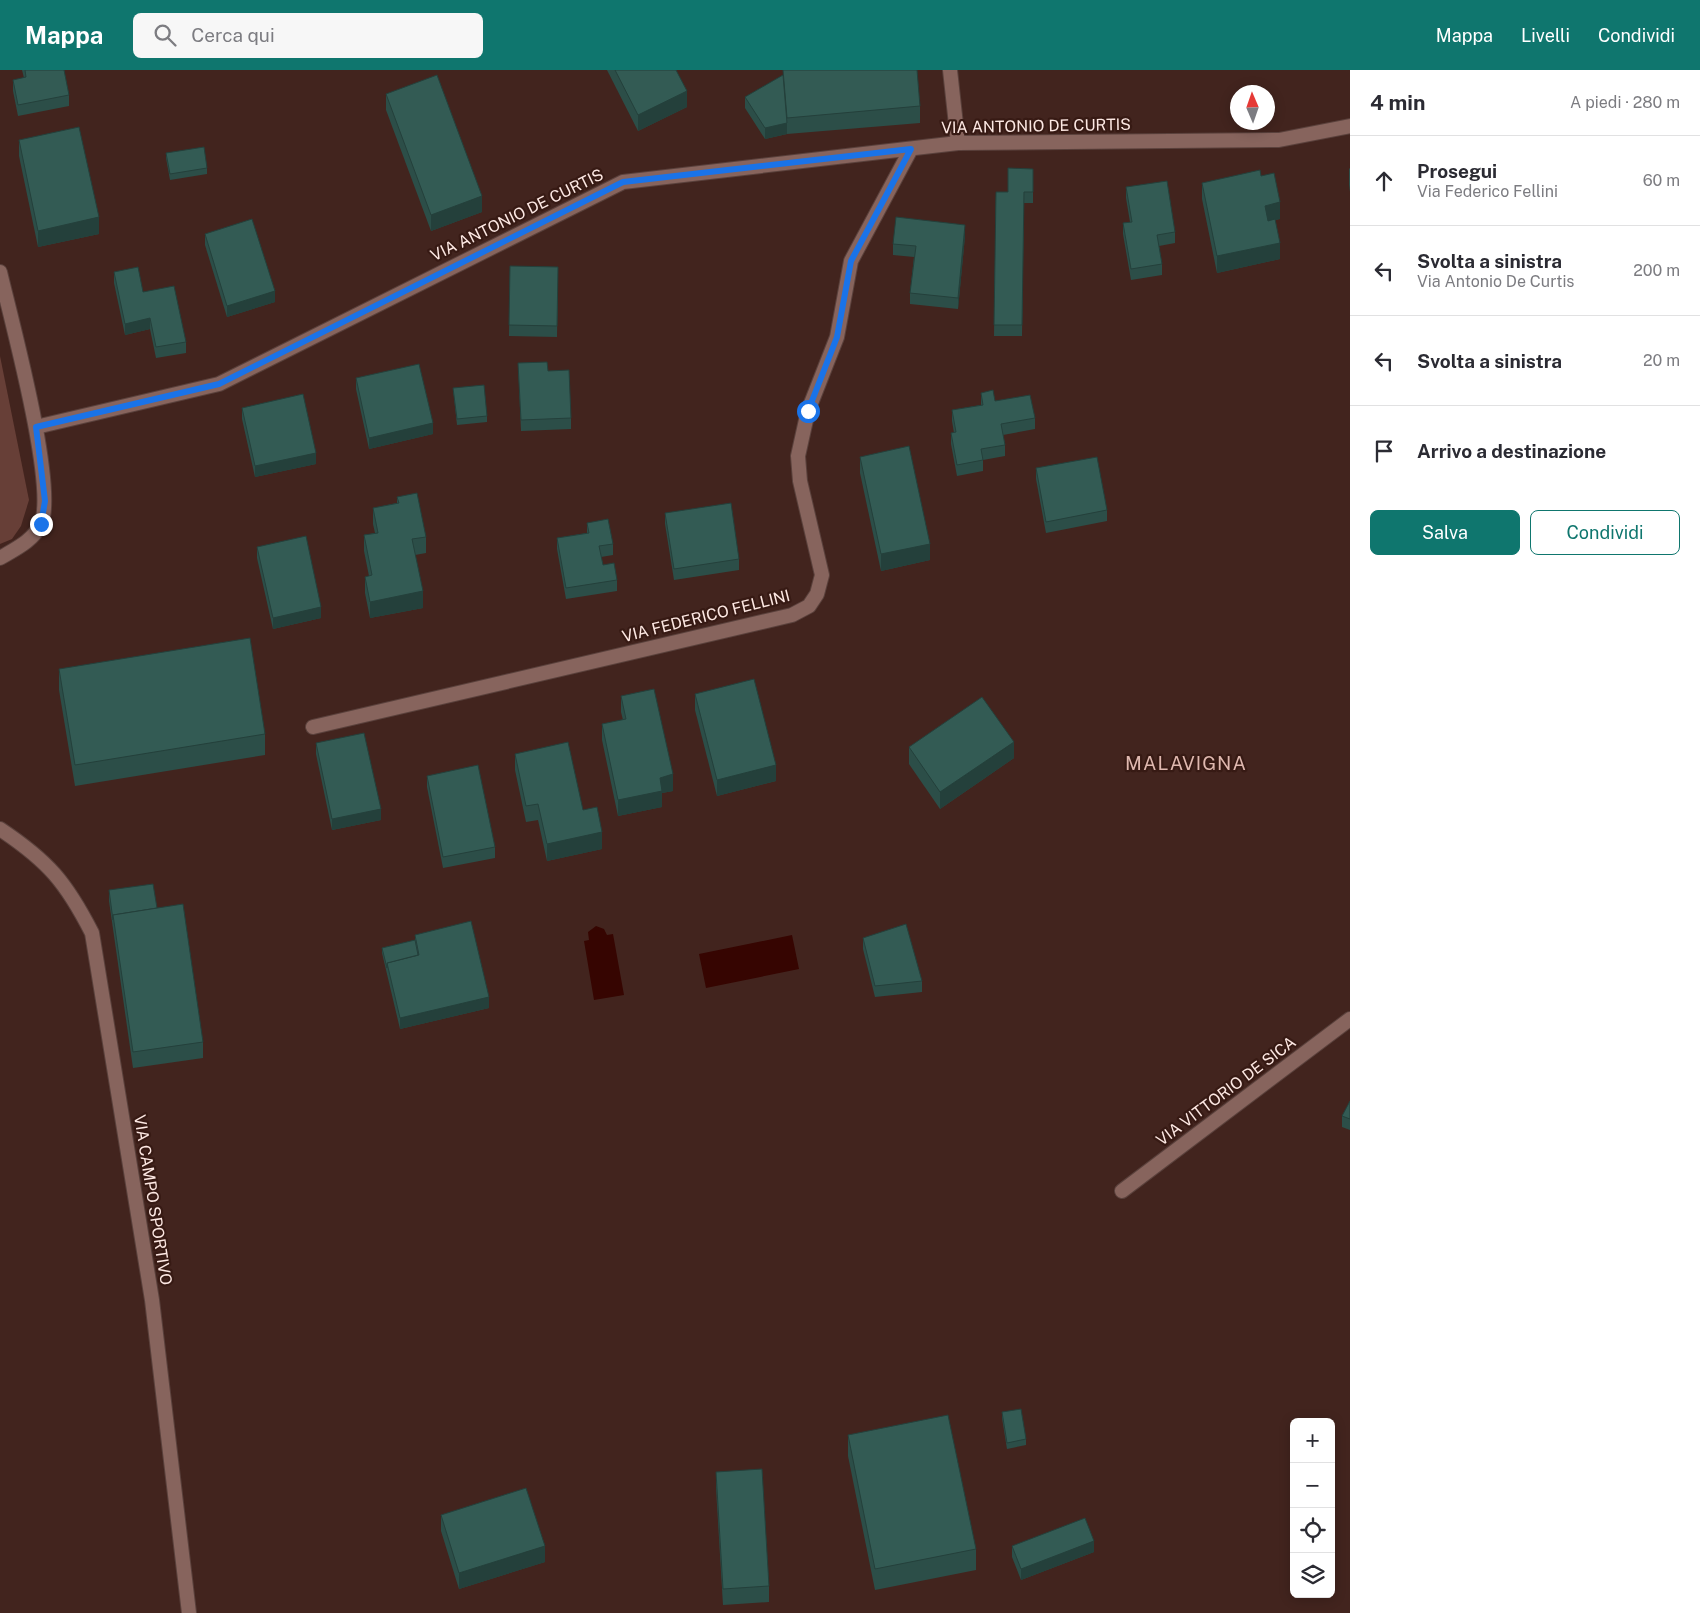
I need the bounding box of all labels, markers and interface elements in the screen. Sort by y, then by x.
search box [133,13,483,58]
text: Mappa [25,21,103,49]
icon: search [151,21,179,49]
text: Cerca qui [191,24,275,46]
text: Mappa [1436,25,1493,46]
text: Livelli [1521,25,1570,46]
text: Condividi [1598,25,1675,46]
north arrow [1230,85,1275,130]
text: 4 min [1370,90,1425,115]
text: A piedi · 280 m [1570,93,1680,112]
street label: VIA ANTONIO DE CURTIS [941,115,1131,137]
text: Prosegui [1417,160,1497,182]
street label: VIA ANTONIO DE CURTIS [428,165,606,265]
icon: ahead [1370,167,1398,195]
text: 60 m [1643,171,1680,190]
text: Via Federico Fellini [1417,182,1558,201]
text: Svolta a sinistra [1417,250,1562,272]
icon: left [1370,257,1398,285]
text: 200 m [1633,261,1680,280]
text: Via Antonio De Curtis [1417,272,1574,291]
icon: left [1370,347,1398,375]
text: Svolta a sinistra [1417,350,1562,372]
text: 20 m [1643,351,1680,370]
route start [797,400,820,423]
icon: arrive [1370,437,1398,465]
text: Arrivo a destinazione [1417,440,1606,462]
button: Salva [1370,510,1520,555]
button: Condividi [1530,510,1680,555]
route end [30,513,53,536]
street label: VIA FEDERICO FELLINI [620,586,792,646]
district label: MALAVIGNA [1125,752,1247,774]
street label: VIA VITTORIO DE SICA [1152,1032,1300,1150]
street label: VIA CAMPO SPORTIVO [130,1113,176,1287]
map controls [1290,1418,1335,1598]
button: + [1290,1418,1335,1463]
button: − [1290,1463,1335,1508]
button: locate [1290,1508,1335,1553]
button: layers [1290,1553,1335,1598]

